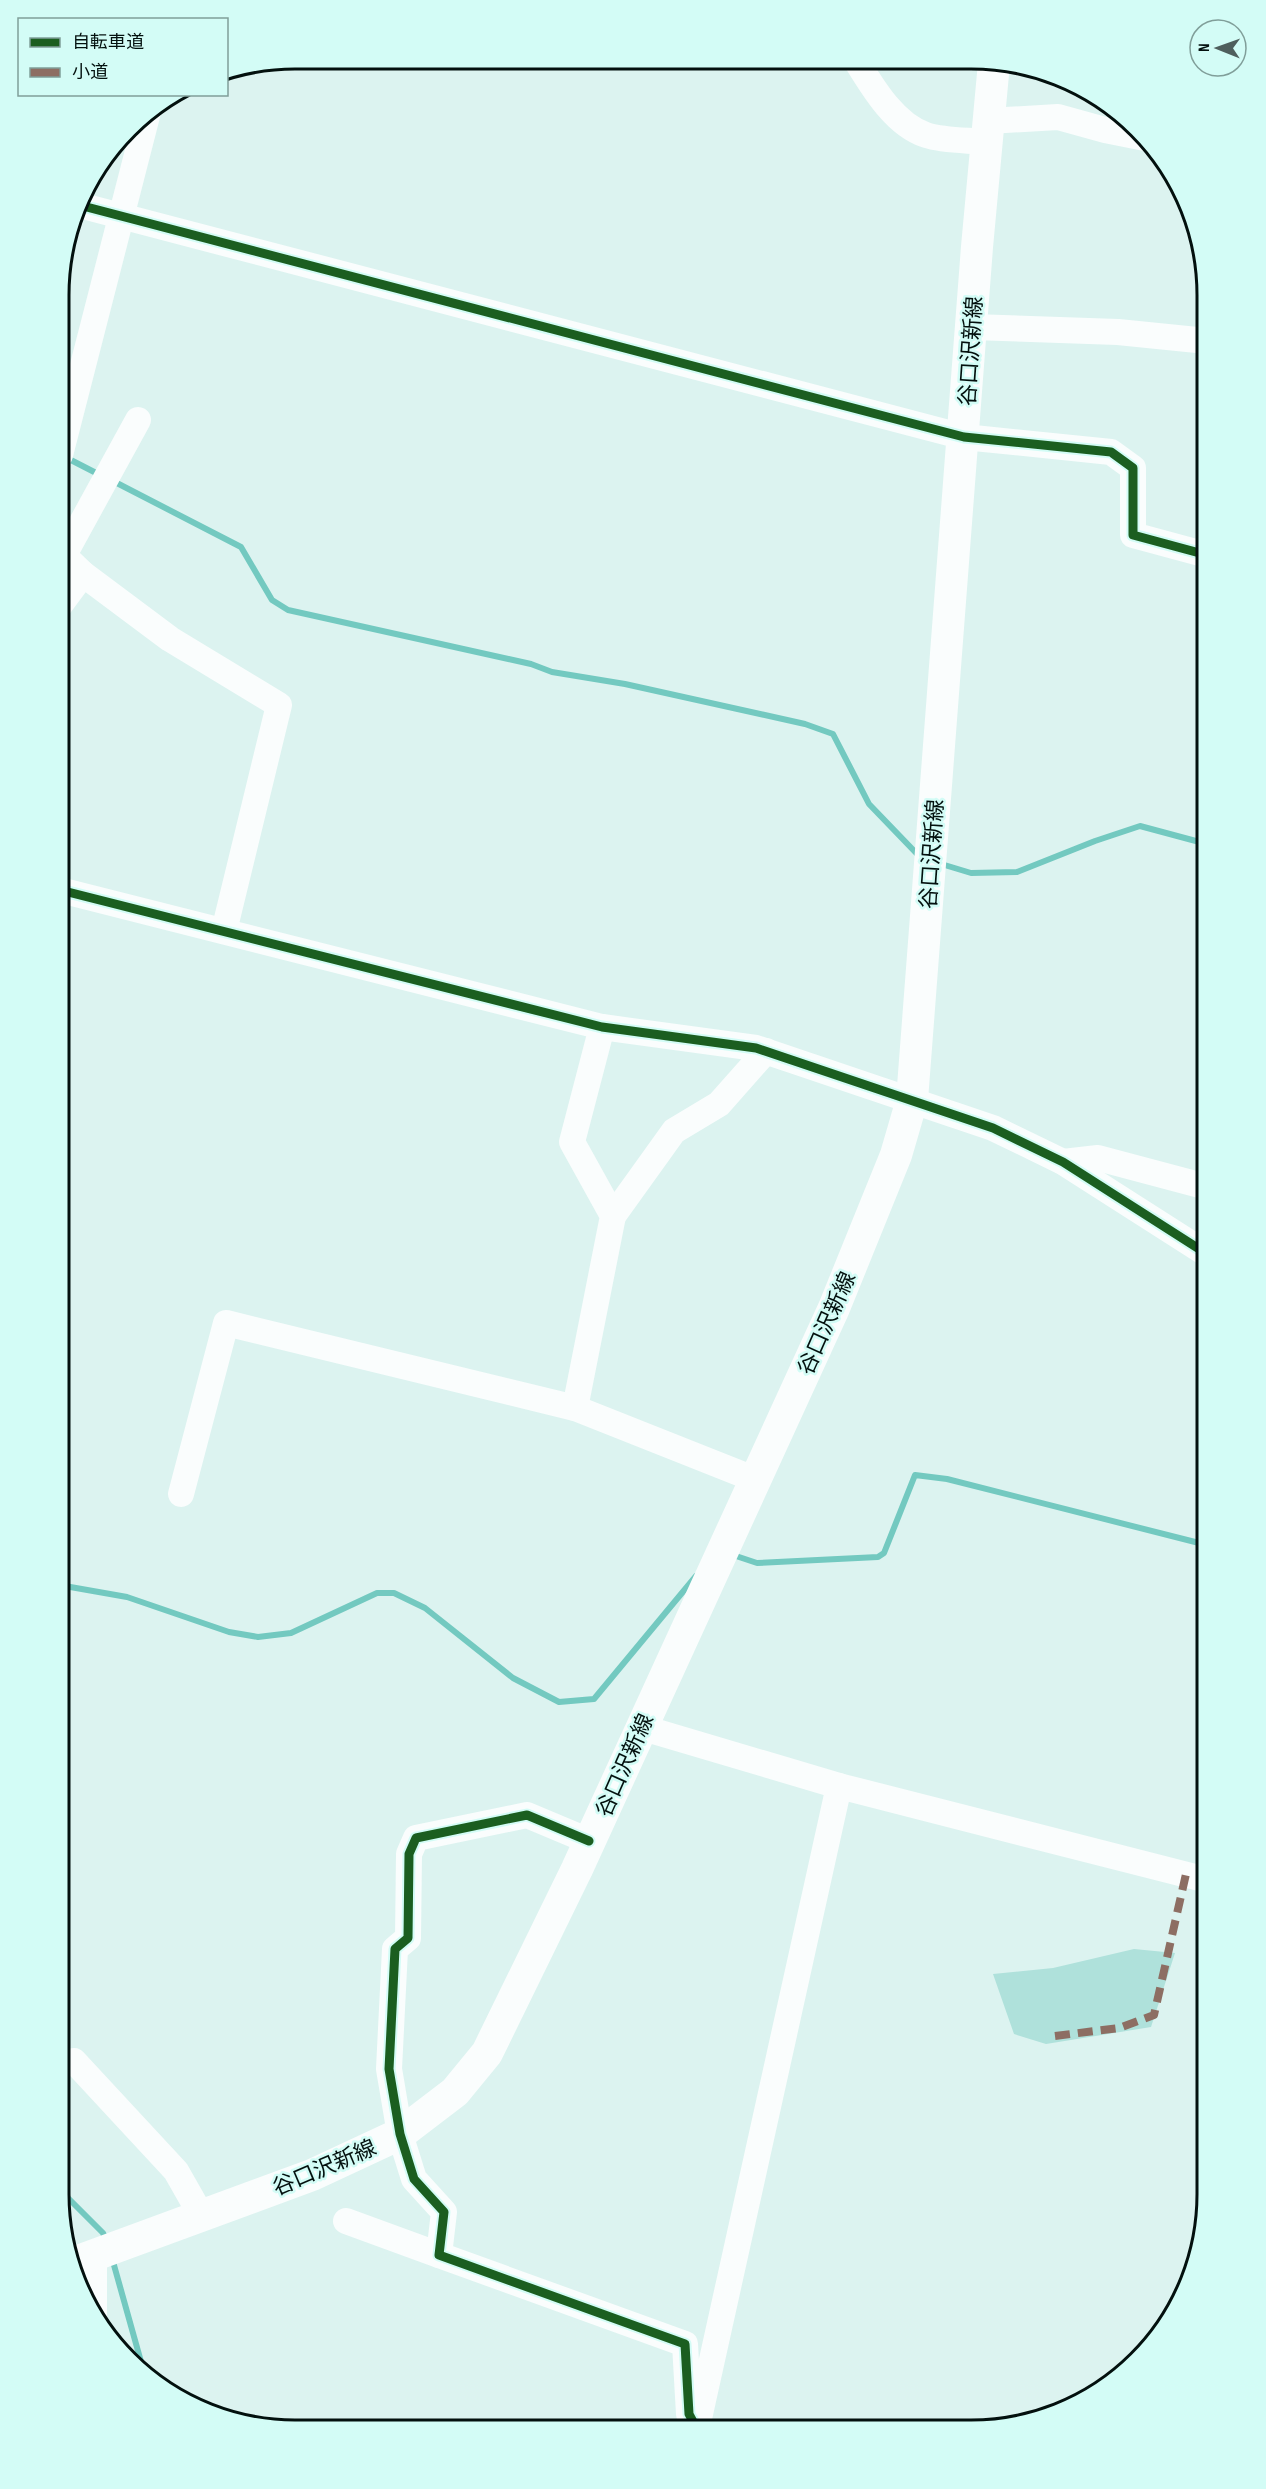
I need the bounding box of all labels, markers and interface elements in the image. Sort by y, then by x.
legend [18,18,228,96]
north arrow [1188,18,1248,78]
text: 自転車道 [72,32,144,53]
text: N [1195,43,1214,52]
text: 小道 [72,62,108,83]
street label: 谷口沢新線 [954,295,989,407]
street label: 谷口沢新線 [915,798,950,910]
street label: 谷口沢新線 [793,1268,862,1379]
street label: 谷口沢新線 [591,1710,660,1821]
street label: 谷口沢新線 [269,2134,380,2202]

